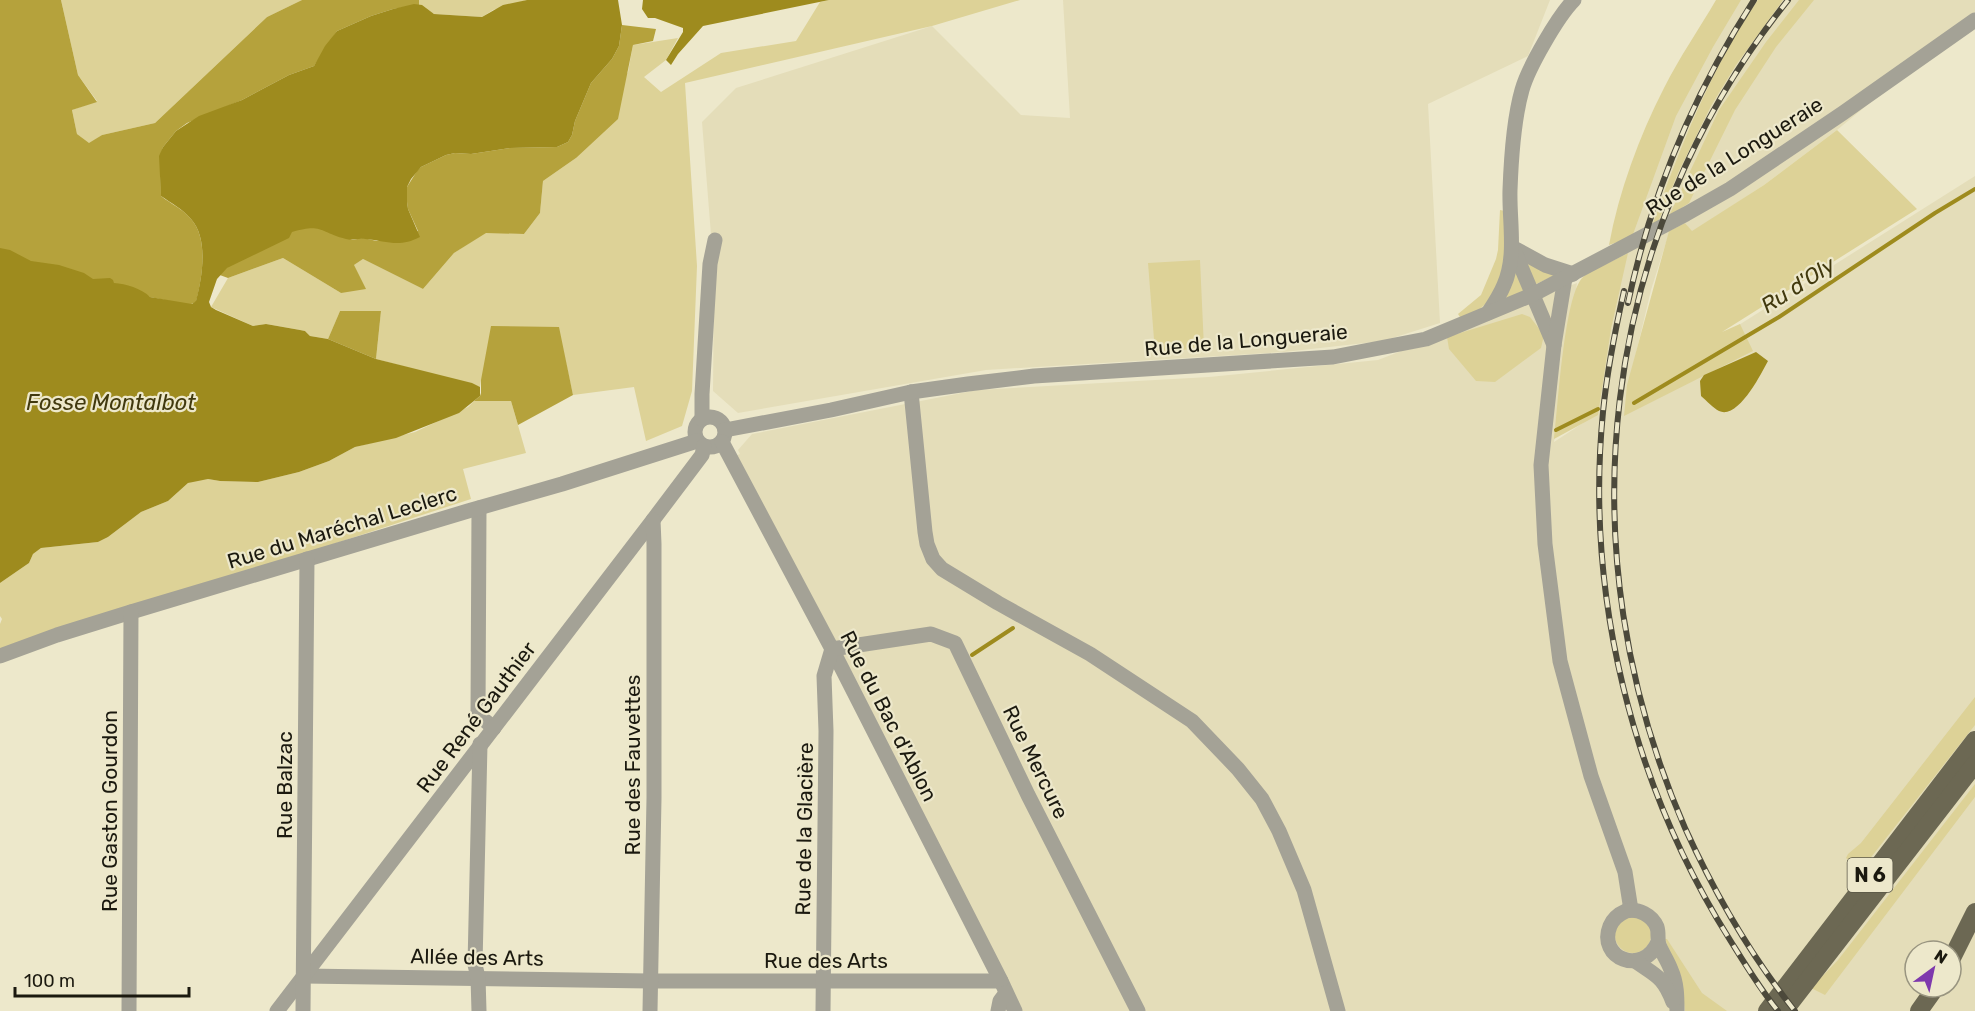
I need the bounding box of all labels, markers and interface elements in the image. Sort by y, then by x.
street label: Rue de la Longueraie [1641,91,1827,221]
water label: Ru d'Oly [1756,251,1841,319]
street label: Rue de la Longueraie [1143,319,1349,361]
water label: Fosse Montalbot [26,389,196,416]
street label: Rue du Maréchal Leclerc [224,480,460,574]
street label: Rue du Bac d'Ablon [835,627,943,805]
street label: Rue René Gauthier [411,637,541,797]
street label: Rue des Fauvettes [620,674,645,856]
street label: Rue Mercure [998,701,1074,823]
street label: Rue Gaston Gourdon [97,710,122,912]
street label: Rue Balzac [272,731,297,839]
street label: Rue de la Glacière [790,742,818,916]
road number: N 6 [1848,858,1892,892]
north arrow [1903,939,1963,999]
street label: Allée des Arts [410,943,544,971]
text: N [1931,946,1951,968]
street label: Rue des Arts [764,948,888,973]
scale bar [15,960,189,998]
text: 100 m [24,970,75,992]

